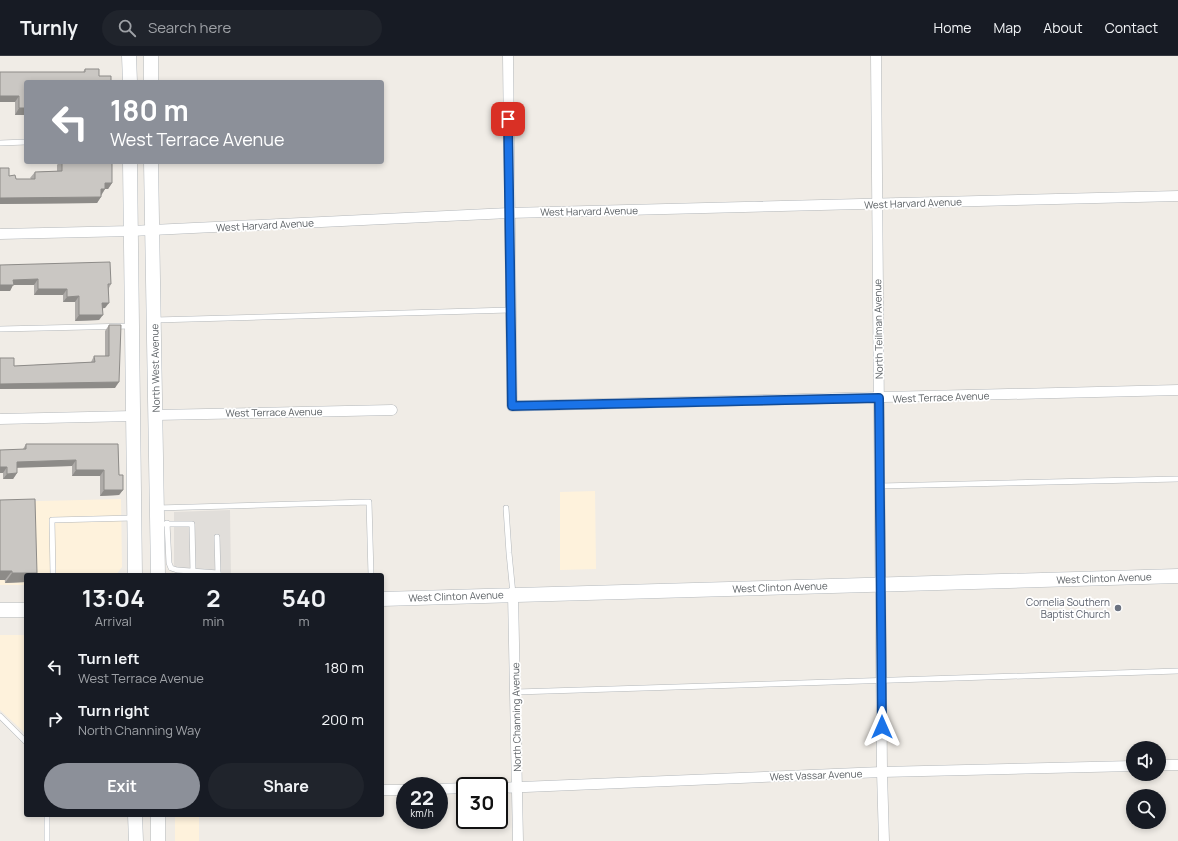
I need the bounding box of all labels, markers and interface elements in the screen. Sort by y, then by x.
search box [102,10,382,46]
text: Turnly [20,15,78,41]
icon: search [116,17,138,39]
text: Search here [148,17,231,38]
text: Home [934,18,971,37]
text: Map [993,18,1021,37]
text: About [1043,18,1083,37]
text: Contact [1105,18,1158,37]
text: 180 m [110,91,189,129]
icon: left [44,96,96,148]
pin [491,102,525,136]
icon: arrive [497,108,519,130]
text: West Terrace Avenue [110,127,284,151]
street label: West Harvard Avenue [864,194,962,212]
street label: West Harvard Avenue [540,203,638,219]
street label: West Harvard Avenue [216,215,314,235]
street label: North Teilman Avenue [870,279,886,379]
street label: North West Avenue [147,324,163,412]
street label: West Terrace Avenue [892,388,990,406]
street label: West Terrace Avenue [225,404,323,420]
street label: West Clinton Avenue [1056,569,1152,587]
street label: West Clinton Avenue [732,578,828,596]
text: 13:04 [82,581,145,614]
text: 2 [206,581,220,614]
text: 540 [282,581,326,614]
street label: West Clinton Avenue [408,587,504,605]
place label: Cornelia Southern Baptist Church [1026,595,1110,621]
marker: Cornelia Southern Baptist Church [1113,603,1123,613]
text: Arrival [95,612,132,630]
text: min [202,612,224,630]
text: m [299,612,310,630]
text: Turn left [78,648,140,669]
icon: left [44,656,66,678]
text: 180 m [325,657,364,678]
street label: North Channing Avenue [508,662,524,772]
text: West Terrace Avenue [78,669,204,687]
text: Turn right [78,700,149,721]
position arrow [861,706,903,748]
icon: right [44,708,66,730]
text: 200 m [321,709,364,730]
text: North Channing Way [78,721,201,739]
map controls [1126,741,1166,829]
button: sound [1126,741,1166,781]
button: Exit [44,763,200,809]
button: Share [208,763,364,809]
street label: West Vassar Avenue [769,766,863,784]
speed limit sign: 30 [456,777,508,829]
text: 22 [410,784,434,811]
button: search [1126,789,1166,829]
text: km/h [410,806,434,820]

